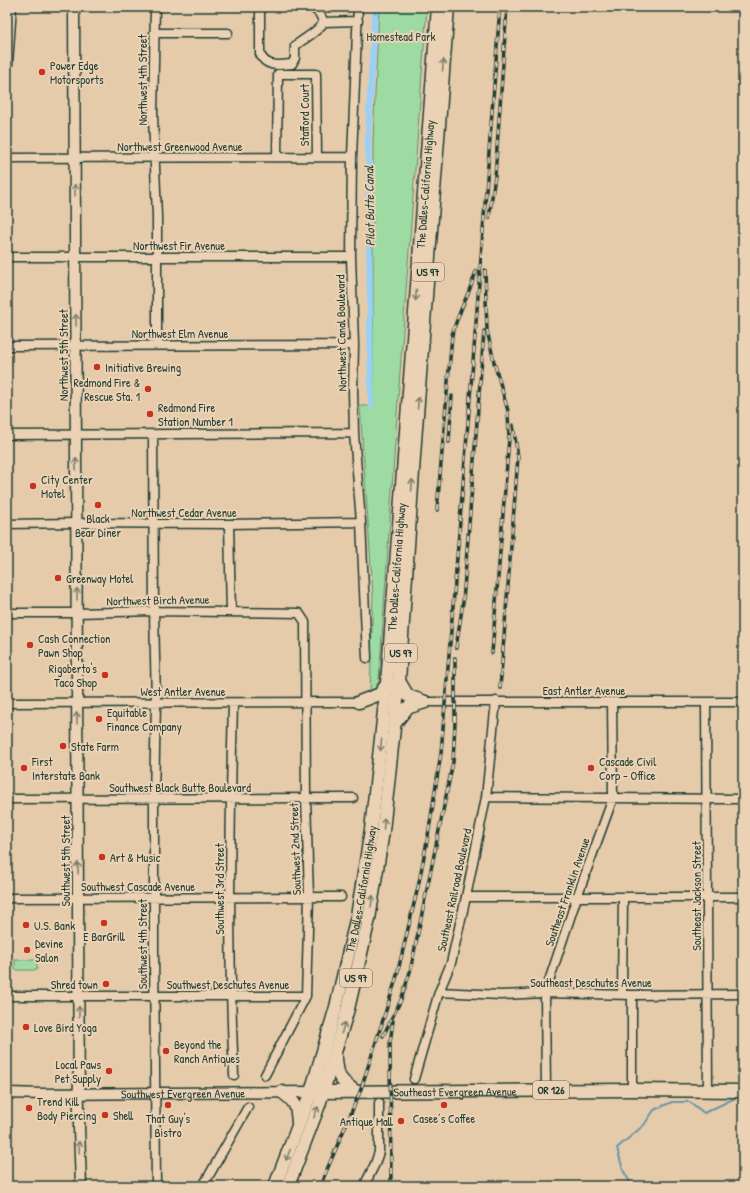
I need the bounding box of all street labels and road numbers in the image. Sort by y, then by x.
street label: Northwest 4th Street [134,34,151,126]
street label: Stafford Court [296,83,313,146]
street label: The Dalles-California Highway [411,119,438,249]
street label: Northwest Greenwood Avenue [117,138,243,155]
street label: Northwest Fir Avenue [133,237,225,254]
road number: US 97 [412,263,444,281]
street label: Northwest Canal Boulevard [331,274,351,391]
street label: Northwest 5th Street [55,308,72,401]
street label: Northwest Elm Avenue [132,325,229,342]
street label: The Dalles-California Highway [383,502,409,632]
street label: Northwest Cedar Avenue [131,504,237,521]
street label: Northwest Birch Avenue [106,591,210,609]
road number: US 97 [385,644,417,662]
street label: East Antler Avenue [543,682,626,699]
street label: West Antler Avenue [141,683,226,700]
street label: Southwest Black Butte Boulevard [109,779,251,796]
street label: Southwest 2nd Street [285,802,305,896]
street label: Southwest 5th Street [57,815,74,907]
street label: The Dalles-California Highway [340,824,380,954]
street label: Southeast Railroad Boulevard [433,827,475,953]
street label: Southeast Franklin Avenue [540,835,594,949]
street label: Southeast Jackson Street [688,840,705,951]
street label: Southwest 3rd Street [211,842,228,935]
street label: Southwest Cascade Avenue [81,878,195,895]
street label: Southwest 4th Street [134,898,151,989]
road number: US 97 [340,969,372,987]
street label: Southeast Deschutes Avenue [530,974,652,991]
street label: Southwest Deschutes Avenue [167,976,289,993]
road number: OR 126 [533,1081,569,1099]
street label: Southeast Evergreen Avenue [393,1082,517,1100]
street label: Southwest Evergreen Avenue [121,1084,245,1102]

